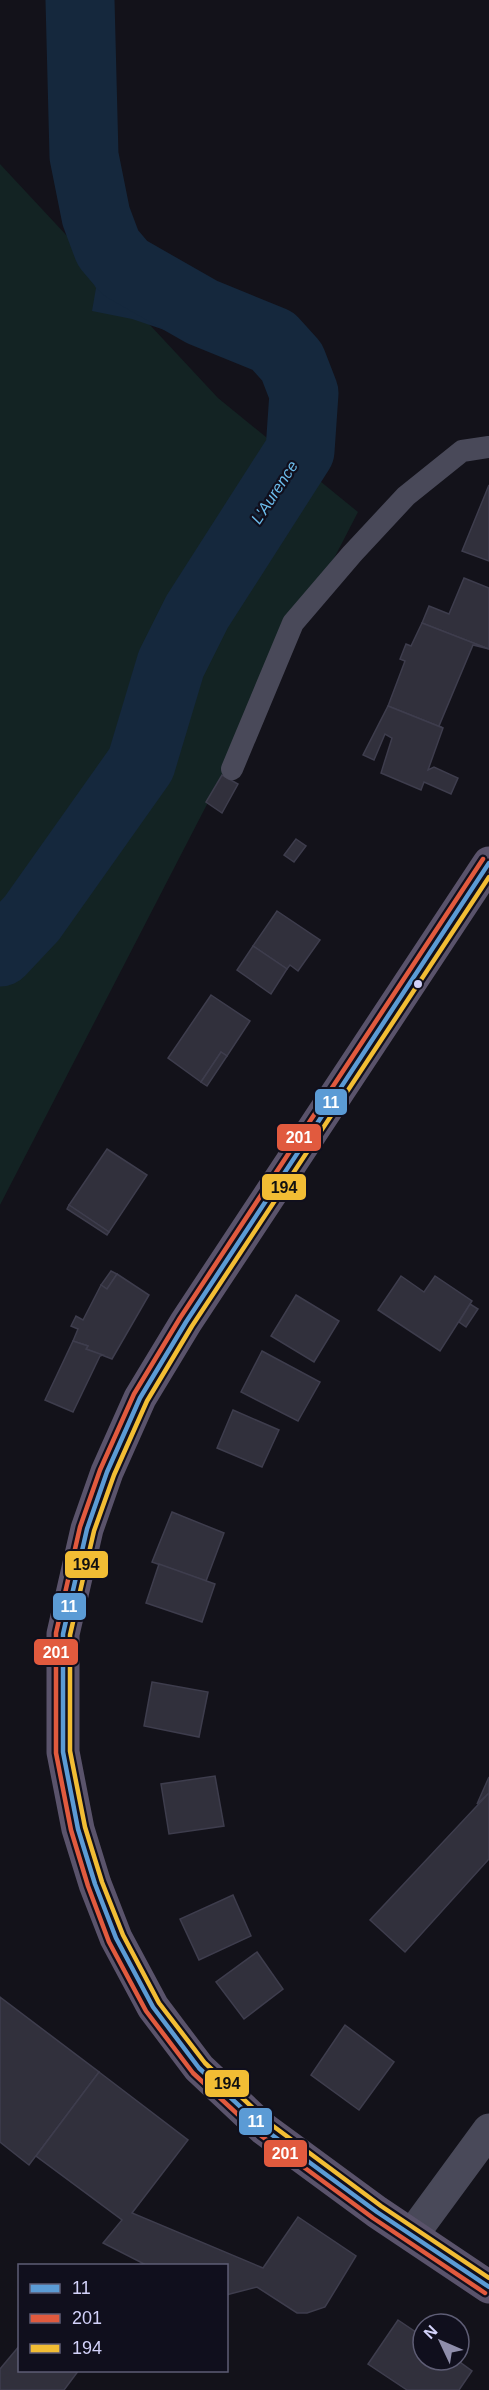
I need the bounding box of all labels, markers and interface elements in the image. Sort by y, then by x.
water label: L'Aurence [248,458,301,527]
unlabelled marker [412,978,424,990]
line badge: 11 [314,1088,348,1116]
text: 11 [323,1094,340,1111]
line badge: 201 [276,1123,322,1152]
text: 201 [286,1129,312,1146]
line badge: 194 [261,1173,307,1201]
text: 194 [271,1179,297,1196]
line badge: 194 [64,1550,109,1579]
text: 194 [73,1556,99,1573]
line badge: 11 [52,1592,87,1621]
text: 11 [61,1598,78,1615]
line badge: 201 [33,1638,79,1666]
text: 201 [43,1644,69,1661]
line badge: 194 [204,2069,250,2098]
text: 194 [214,2075,240,2092]
line badge: 11 [238,2107,273,2136]
text: 11 [248,2113,265,2130]
line badge: 201 [263,2139,308,2168]
text: 201 [272,2145,298,2162]
legend [18,2264,228,2372]
text: 11 [72,2278,91,2298]
text: 201 [72,2308,102,2328]
north arrow [411,2312,471,2372]
text: N [420,2322,441,2342]
text: 194 [72,2338,102,2358]

